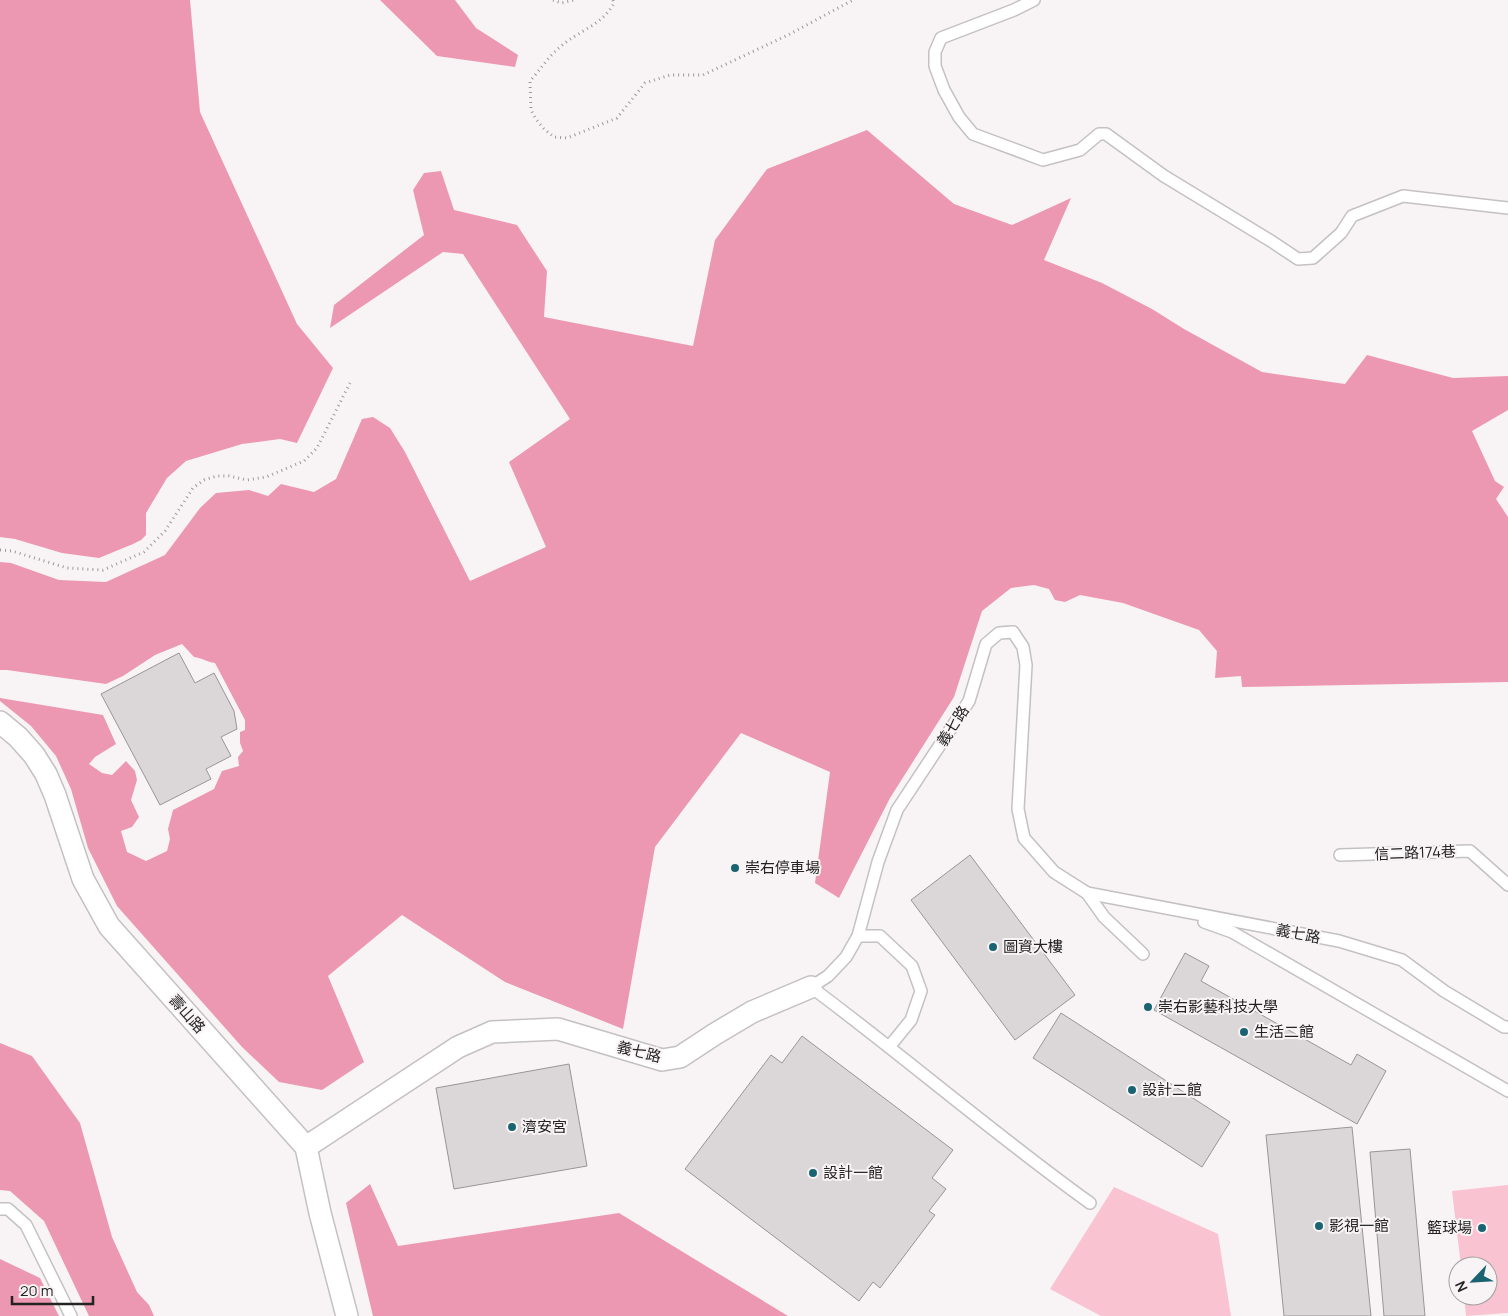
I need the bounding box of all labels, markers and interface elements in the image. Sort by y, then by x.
street label: 義七路 [932,701,974,750]
street label: 信二路174巷 [1374,841,1456,864]
place label: 崇右停車場 [745,857,820,878]
marker: 崇右停車場 [729,862,741,874]
street label: 義七路 [1274,919,1322,948]
place label: 圖資大樓 [1003,936,1063,957]
marker: 圖資大樓 [987,941,999,953]
street label: 壽山路 [165,990,210,1037]
place label: 崇右影藝科技大學 [1158,996,1278,1017]
marker: 崇右影藝科技大學 [1142,1001,1154,1013]
place label: 生活二館 [1254,1021,1314,1042]
marker: 生活二館 [1238,1026,1250,1038]
street label: 義七路 [615,1036,664,1067]
place label: 設計二館 [1142,1079,1202,1100]
marker: 設計二館 [1126,1084,1138,1096]
place label: 濟安宮 [522,1116,567,1137]
marker: 濟安宮 [506,1121,518,1133]
place label: 設計一館 [823,1162,883,1183]
marker: 設計一館 [807,1167,819,1179]
place label: 影視一館 [1329,1215,1389,1236]
place label: 籃球場 [1427,1217,1472,1238]
marker: 影視一館 [1313,1220,1325,1232]
marker: 籃球場 [1476,1222,1488,1234]
north arrow [1448,1256,1498,1306]
scale bar [12,1274,94,1306]
text: N [1450,1278,1472,1295]
text: 20 m [20,1280,53,1301]

